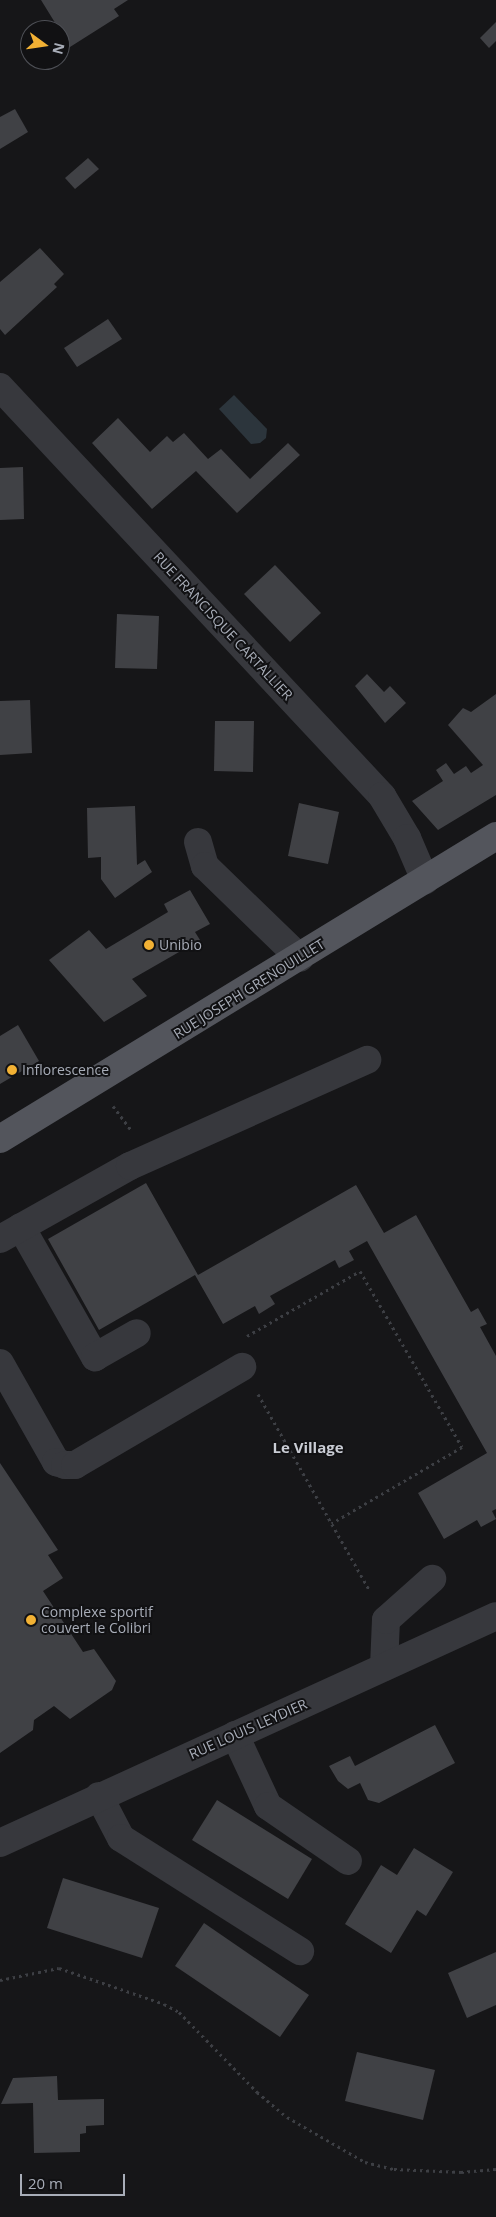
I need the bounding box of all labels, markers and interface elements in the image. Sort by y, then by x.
north arrow [20,20,70,70]
text: N [48,41,70,56]
street label: RUE FRANCISQUE CARTALLIER [150,549,296,703]
street label: RUE JOSEPH GRENOUILLET [170,936,328,1042]
place label: Unibio [159,937,202,953]
marker: Unibio [143,939,155,951]
place label: Inflorescence [22,1062,109,1078]
marker: Inflorescence [6,1064,18,1076]
district label: Le Village [272,1439,344,1457]
place label: Complexe sportif couvert le Colibri [41,1604,153,1636]
marker: Complexe sportif couvert le Colibri [25,1614,37,1626]
street label: RUE LOUIS LEYDIER [186,1695,310,1763]
scale bar [22,2164,128,2196]
text: 20 m [28,2173,63,2193]

